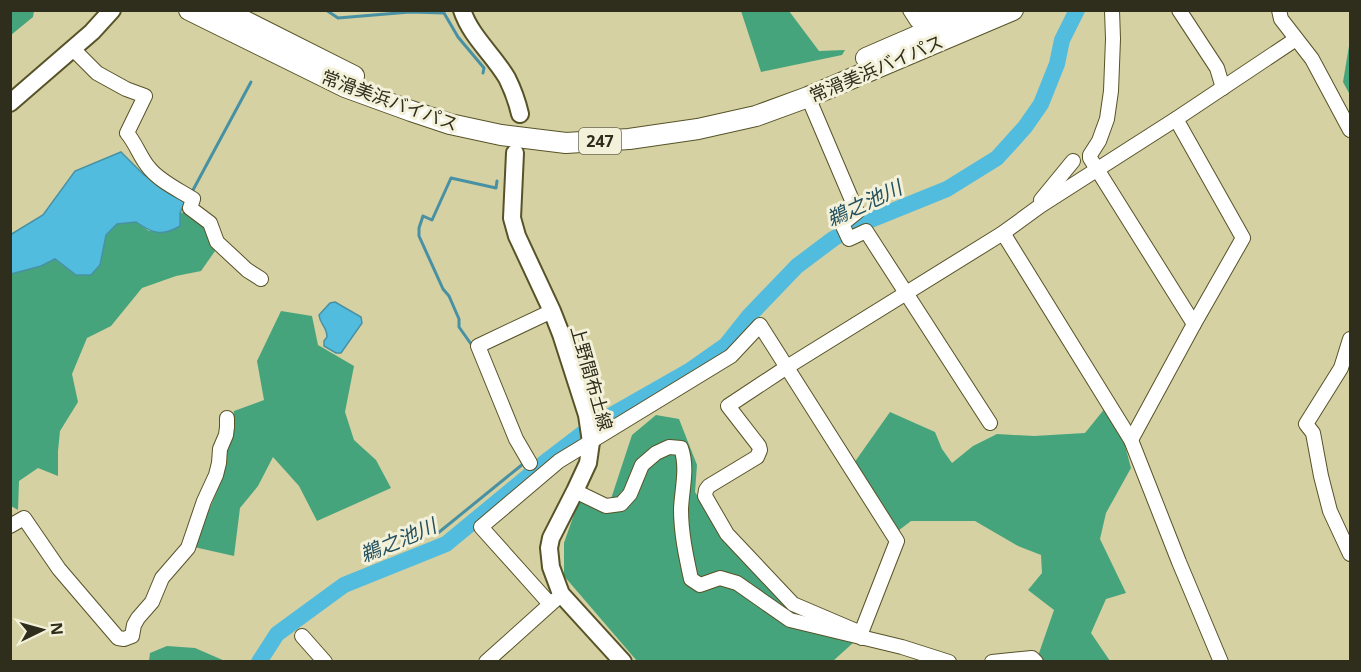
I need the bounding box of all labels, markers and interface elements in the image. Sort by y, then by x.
street label: 常滑美浜バイパス [805,29,947,107]
street label: 常滑美浜バイパス [318,64,462,136]
road number: 247 [579,128,621,154]
water label: 鵜之池川 [822,173,908,232]
street label: 上野間布土線 [566,323,618,433]
water label: 鵜之池川 [356,511,442,568]
north arrow [12,600,72,660]
text: N [45,621,68,636]

